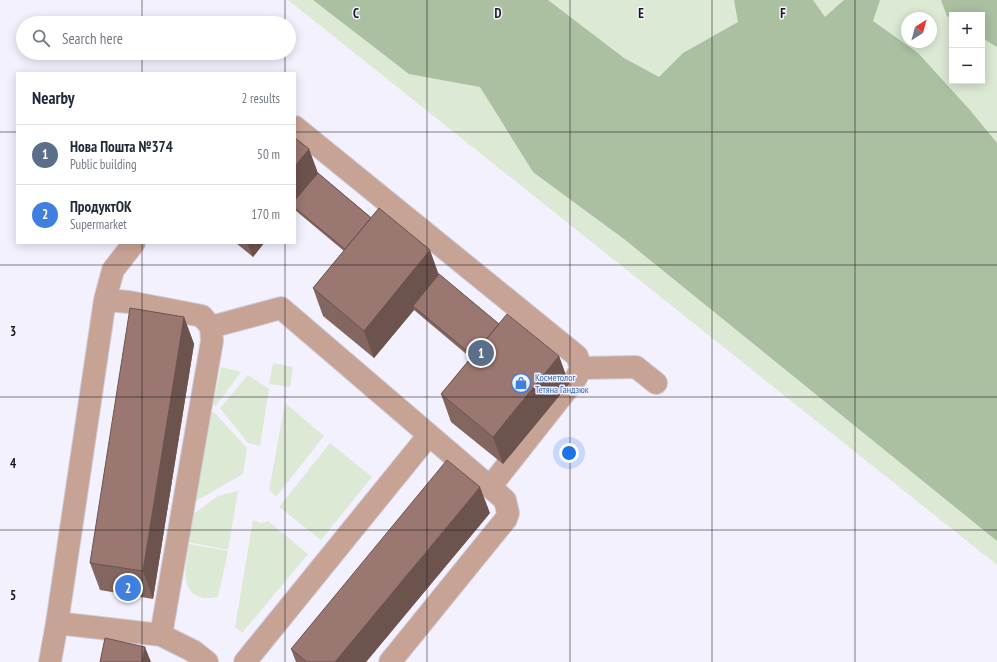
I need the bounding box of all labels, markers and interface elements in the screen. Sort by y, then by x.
text: C [353,5,359,22]
text: D [495,5,502,22]
text: E [638,5,644,22]
text: F [780,5,786,22]
north arrow [901,12,937,48]
map controls [949,12,985,84]
button: + [949,12,985,48]
search box [16,16,296,60]
icon: search [30,27,52,49]
text: Search here [62,29,123,48]
button: − [949,48,985,84]
text: Nearby [32,87,75,109]
text: 2 results [241,90,280,107]
text: Нова Пошта №374 [70,137,173,156]
text: 1 [42,146,48,163]
text: 50 m [257,146,280,163]
text: Public building [70,156,137,173]
text: ПродуктОК [70,197,132,216]
text: 2 [42,206,48,223]
text: 170 m [251,206,280,223]
text: Supermarket [70,216,127,233]
text: 3 [10,323,16,340]
pin: 1 [468,338,494,368]
place label: Косметолог Тетяна Гандзюк [535,371,589,396]
shop icon: Косметолог Тетяна Гандзюк [510,372,532,394]
your location [559,443,579,463]
text: 4 [10,455,17,472]
pin: 2 [115,573,141,603]
text: 5 [10,587,16,604]

